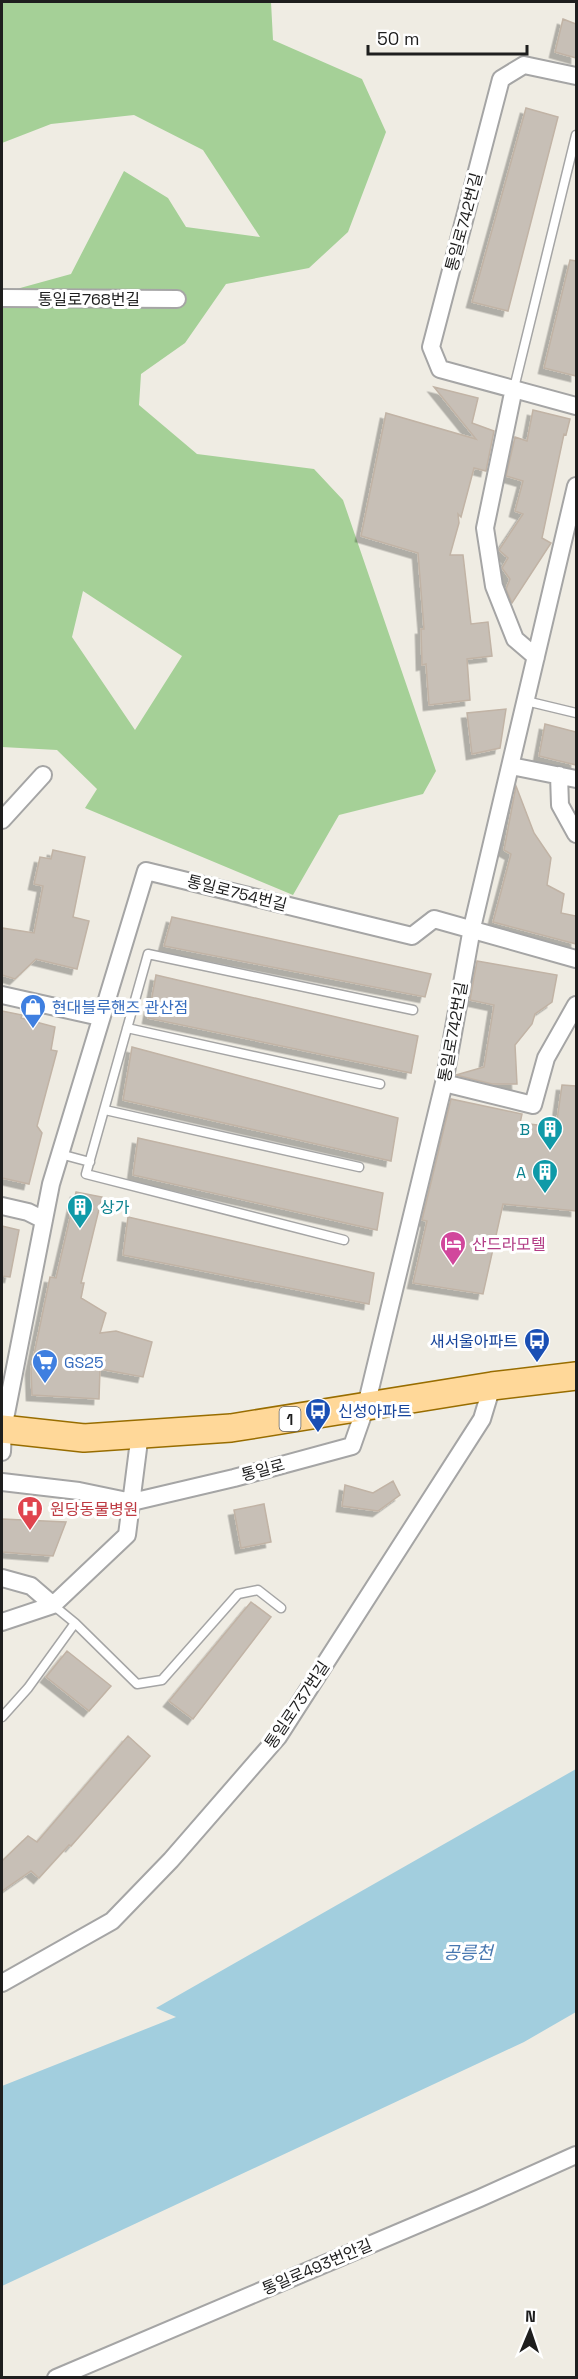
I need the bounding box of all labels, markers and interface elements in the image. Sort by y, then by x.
scale bar [368,18,527,56]
text: 50 m [377,27,419,50]
street label: 통일로742번길 [441,170,487,274]
street label: 통일로768번길 [38,289,140,310]
street label: 통일로754번길 [185,870,289,916]
street label: 통일로742번길 [434,980,472,1084]
shop icon: 현대블루핸즈 관산점 [18,992,48,1030]
place label: 현대블루핸즈 관산점 [52,997,189,1018]
building icon: B [535,1114,565,1152]
place label: B [519,1119,530,1140]
building icon: A [530,1157,560,1195]
place label: A [516,1162,526,1183]
building icon: 상가 [65,1192,95,1230]
place label: 상가 [100,1197,130,1218]
hotel icon: 산드라모텔 [438,1229,468,1267]
place label: 산드라모텔 [472,1234,546,1255]
bus stop icon: 새서울아파트 [522,1326,552,1364]
place label: 새서울아파트 [430,1331,518,1352]
supermarket icon: GS25 [30,1347,60,1385]
place label: GS25 [64,1352,104,1373]
bus stop icon: 신성아파트 [303,1396,333,1434]
place label: 신성아파트 [338,1401,412,1422]
road number: 1 [280,1407,300,1431]
street label: 통일로 [239,1454,287,1486]
hospital icon: 원당동물병원 [15,1494,45,1532]
place label: 원당동물병원 [50,1499,138,1520]
street label: 통일로737번길 [260,1657,334,1753]
water label: 공릉천 [443,1941,495,1964]
street label: 통일로493번안길 [259,2234,375,2300]
north arrow [500,2301,560,2361]
text: N [525,2306,536,2327]

